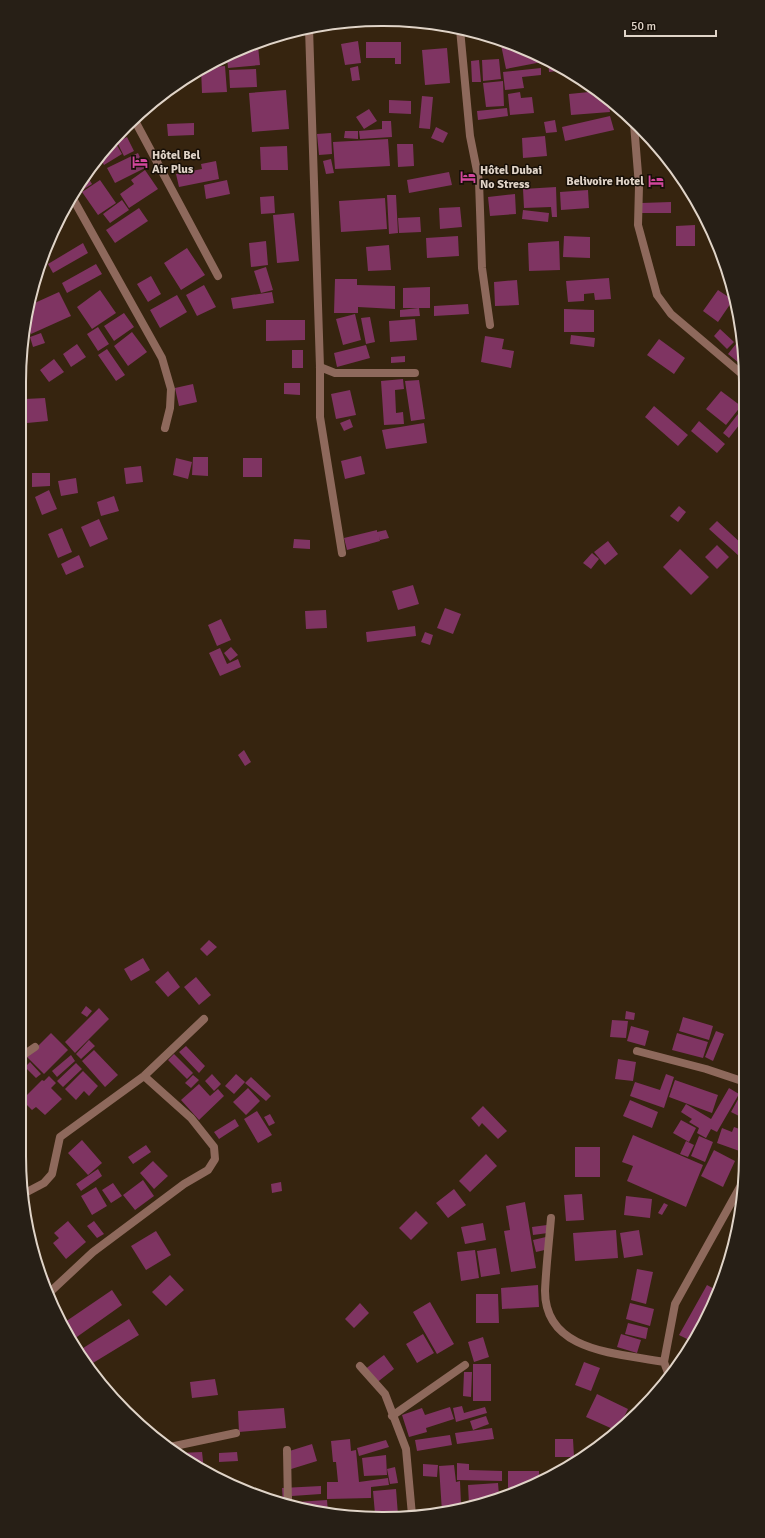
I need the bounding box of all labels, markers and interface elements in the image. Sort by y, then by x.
scale bar [625,12,716,38]
text: 50 m [631,19,656,34]
place label: Hôtel Bel Air Plus [152,148,201,177]
hotel icon: Hôtel Bel Air Plus [131,153,149,171]
place label: Hôtel Dubai No Stress [480,163,542,192]
hotel icon: Hôtel Dubai No Stress [459,168,477,186]
hotel icon: Belivoire Hotel [647,172,665,190]
place label: Belivoire Hotel [566,174,644,189]

